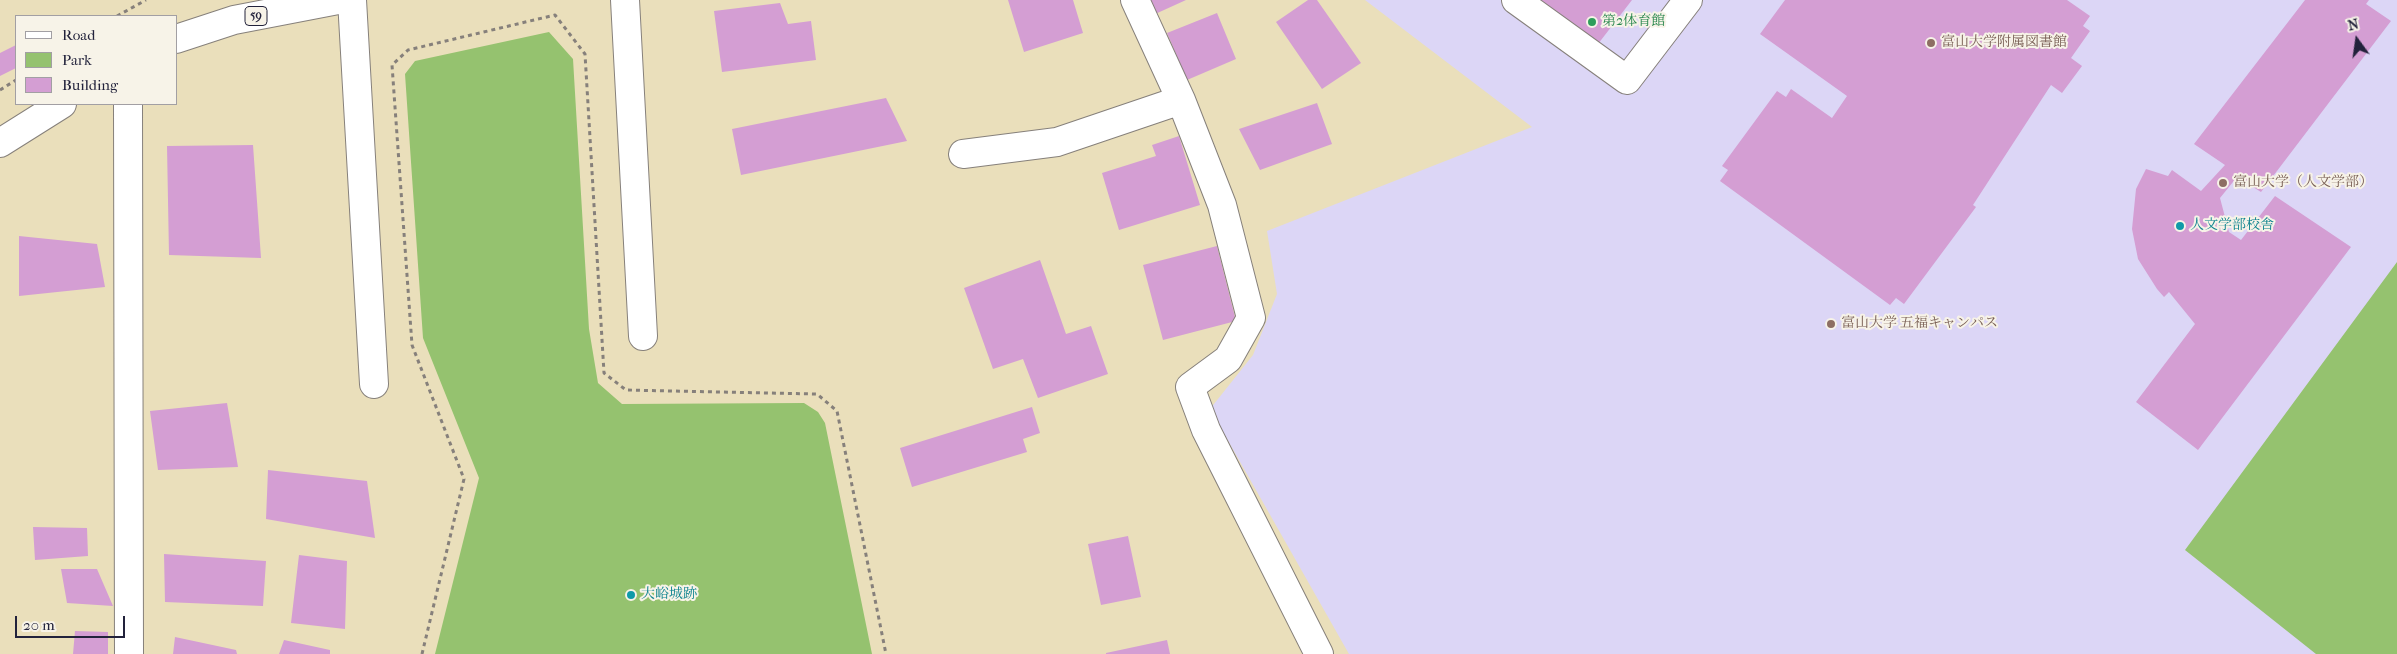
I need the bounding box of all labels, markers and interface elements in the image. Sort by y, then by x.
road number: 59 [245,7,267,26]
place label: 第2体育館 [1602,14,1665,30]
legend [15,15,178,105]
north arrow [2332,15,2382,65]
text: N [2346,15,2360,34]
marker: 第2体育館 [1586,16,1598,28]
text: Road [62,26,95,44]
place label: 富山大学附属図書館 [1941,35,2067,51]
marker: 富山大学附属図書館 [1925,37,1937,49]
text: Park [62,51,92,69]
text: Building [62,76,118,94]
place label: 富山大学（人文学部） [2233,175,2373,191]
marker: 富山大学（人文学部） [2217,177,2229,189]
place label: 人文学部校舎 [2190,218,2274,234]
marker: 人文学部校舎 [2174,220,2186,232]
place label: 富山大学 五福キャンパス [1841,316,1998,332]
marker: 富山大学 五福キャンパス [1825,318,1837,330]
place label: 大峪城跡 [641,587,697,603]
marker: 大峪城跡 [625,589,637,601]
scale bar [18,606,128,638]
text: 20 m [23,616,55,634]

